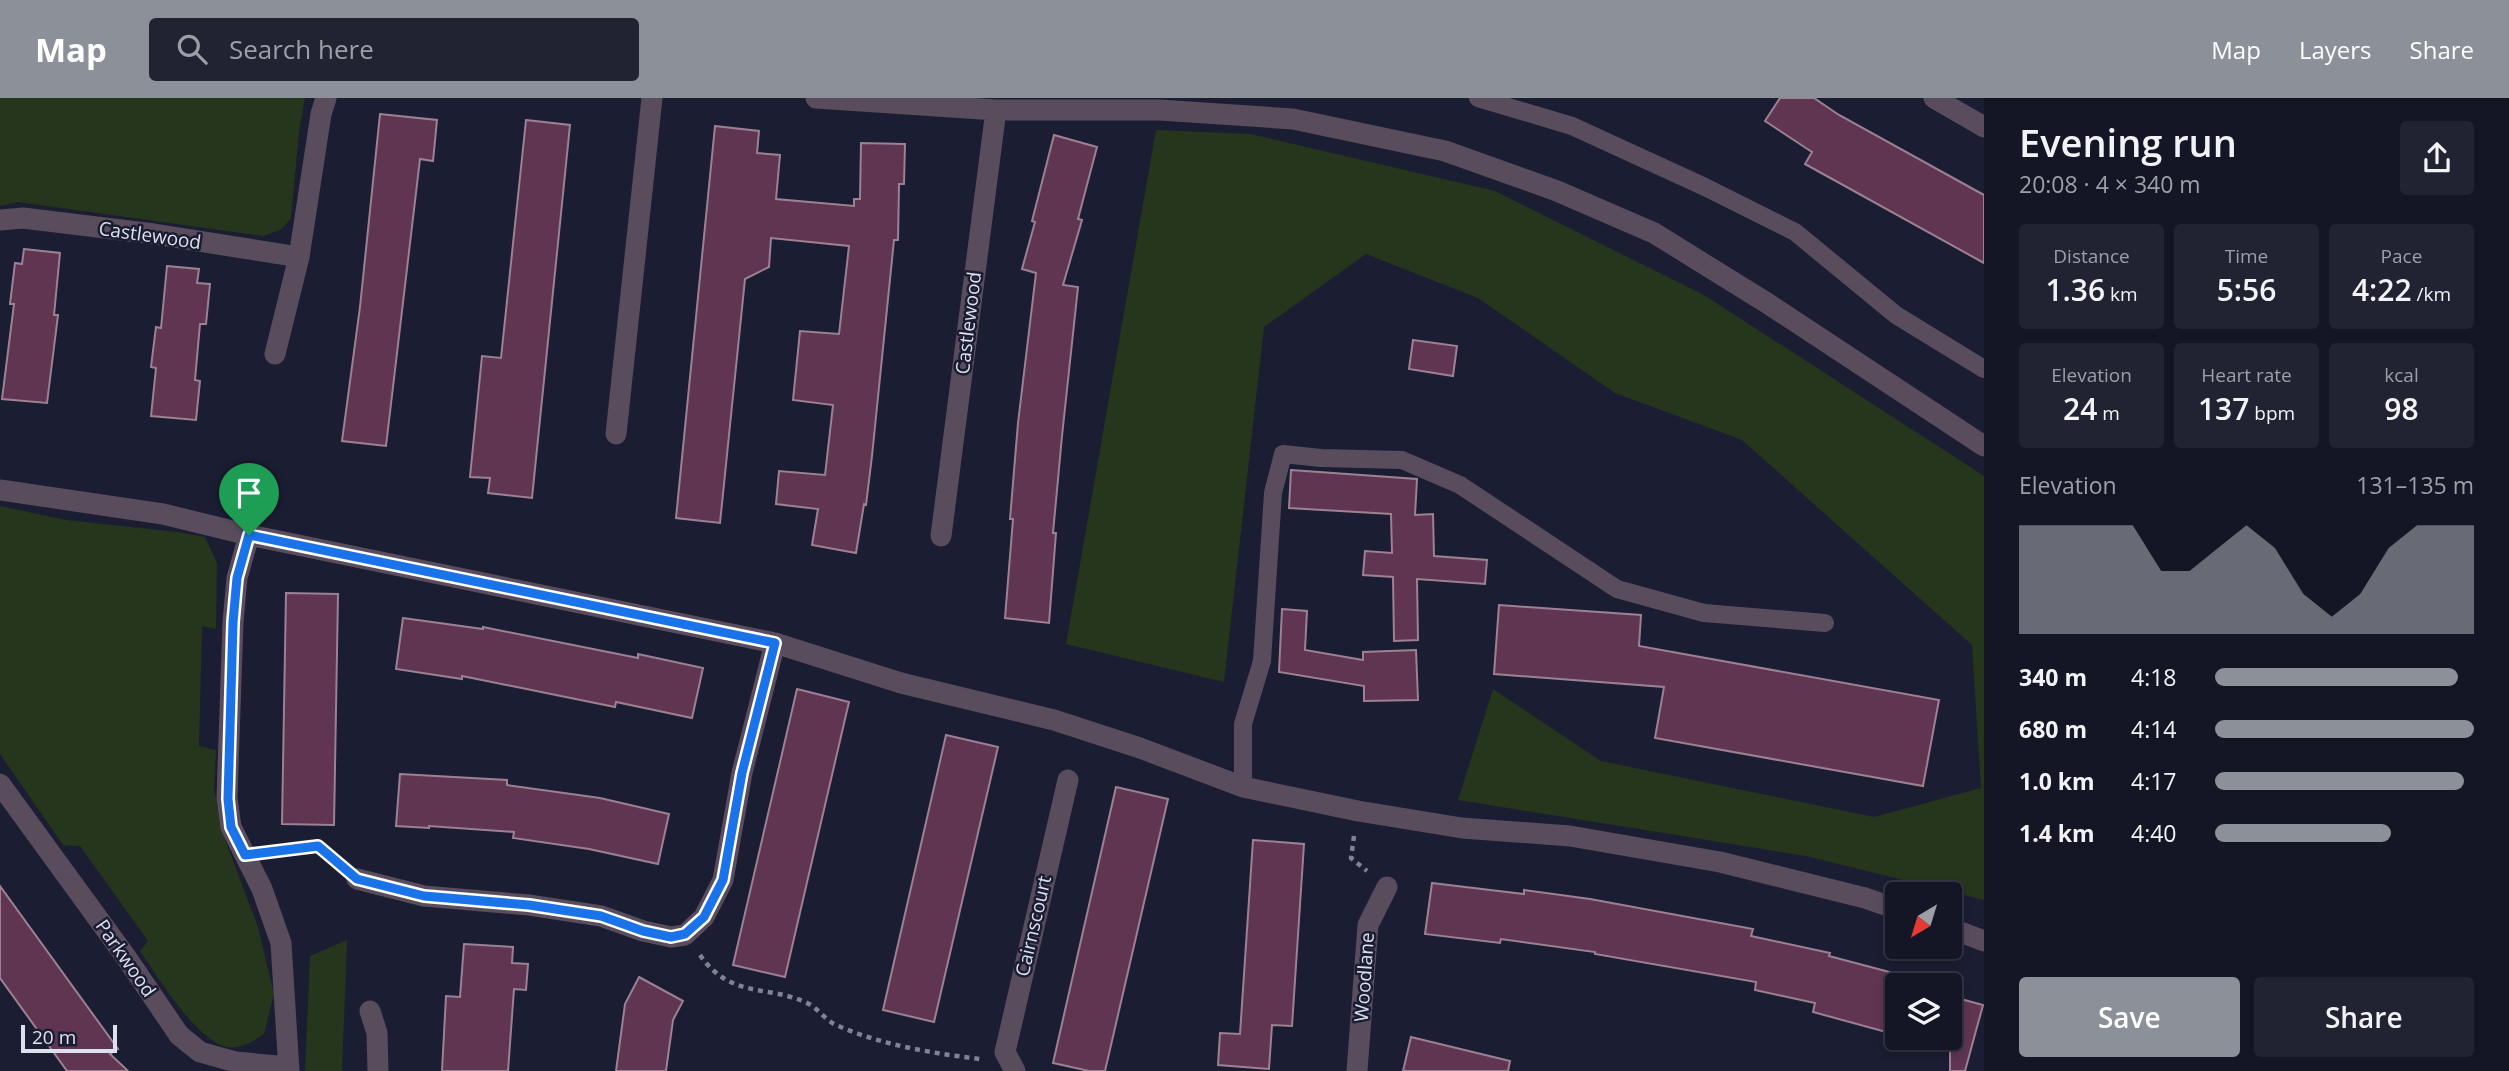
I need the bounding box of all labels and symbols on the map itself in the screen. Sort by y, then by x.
street label: Castlewood [97,215,203,255]
street label: Castlewood [949,270,987,376]
pin [219,463,279,535]
street label: Cairnscourt [1009,873,1057,979]
north arrow [1885,882,1962,959]
street label: Parkwood [90,914,162,1002]
street label: Woodlane [1348,931,1380,1023]
scale bar [21,1022,117,1054]

